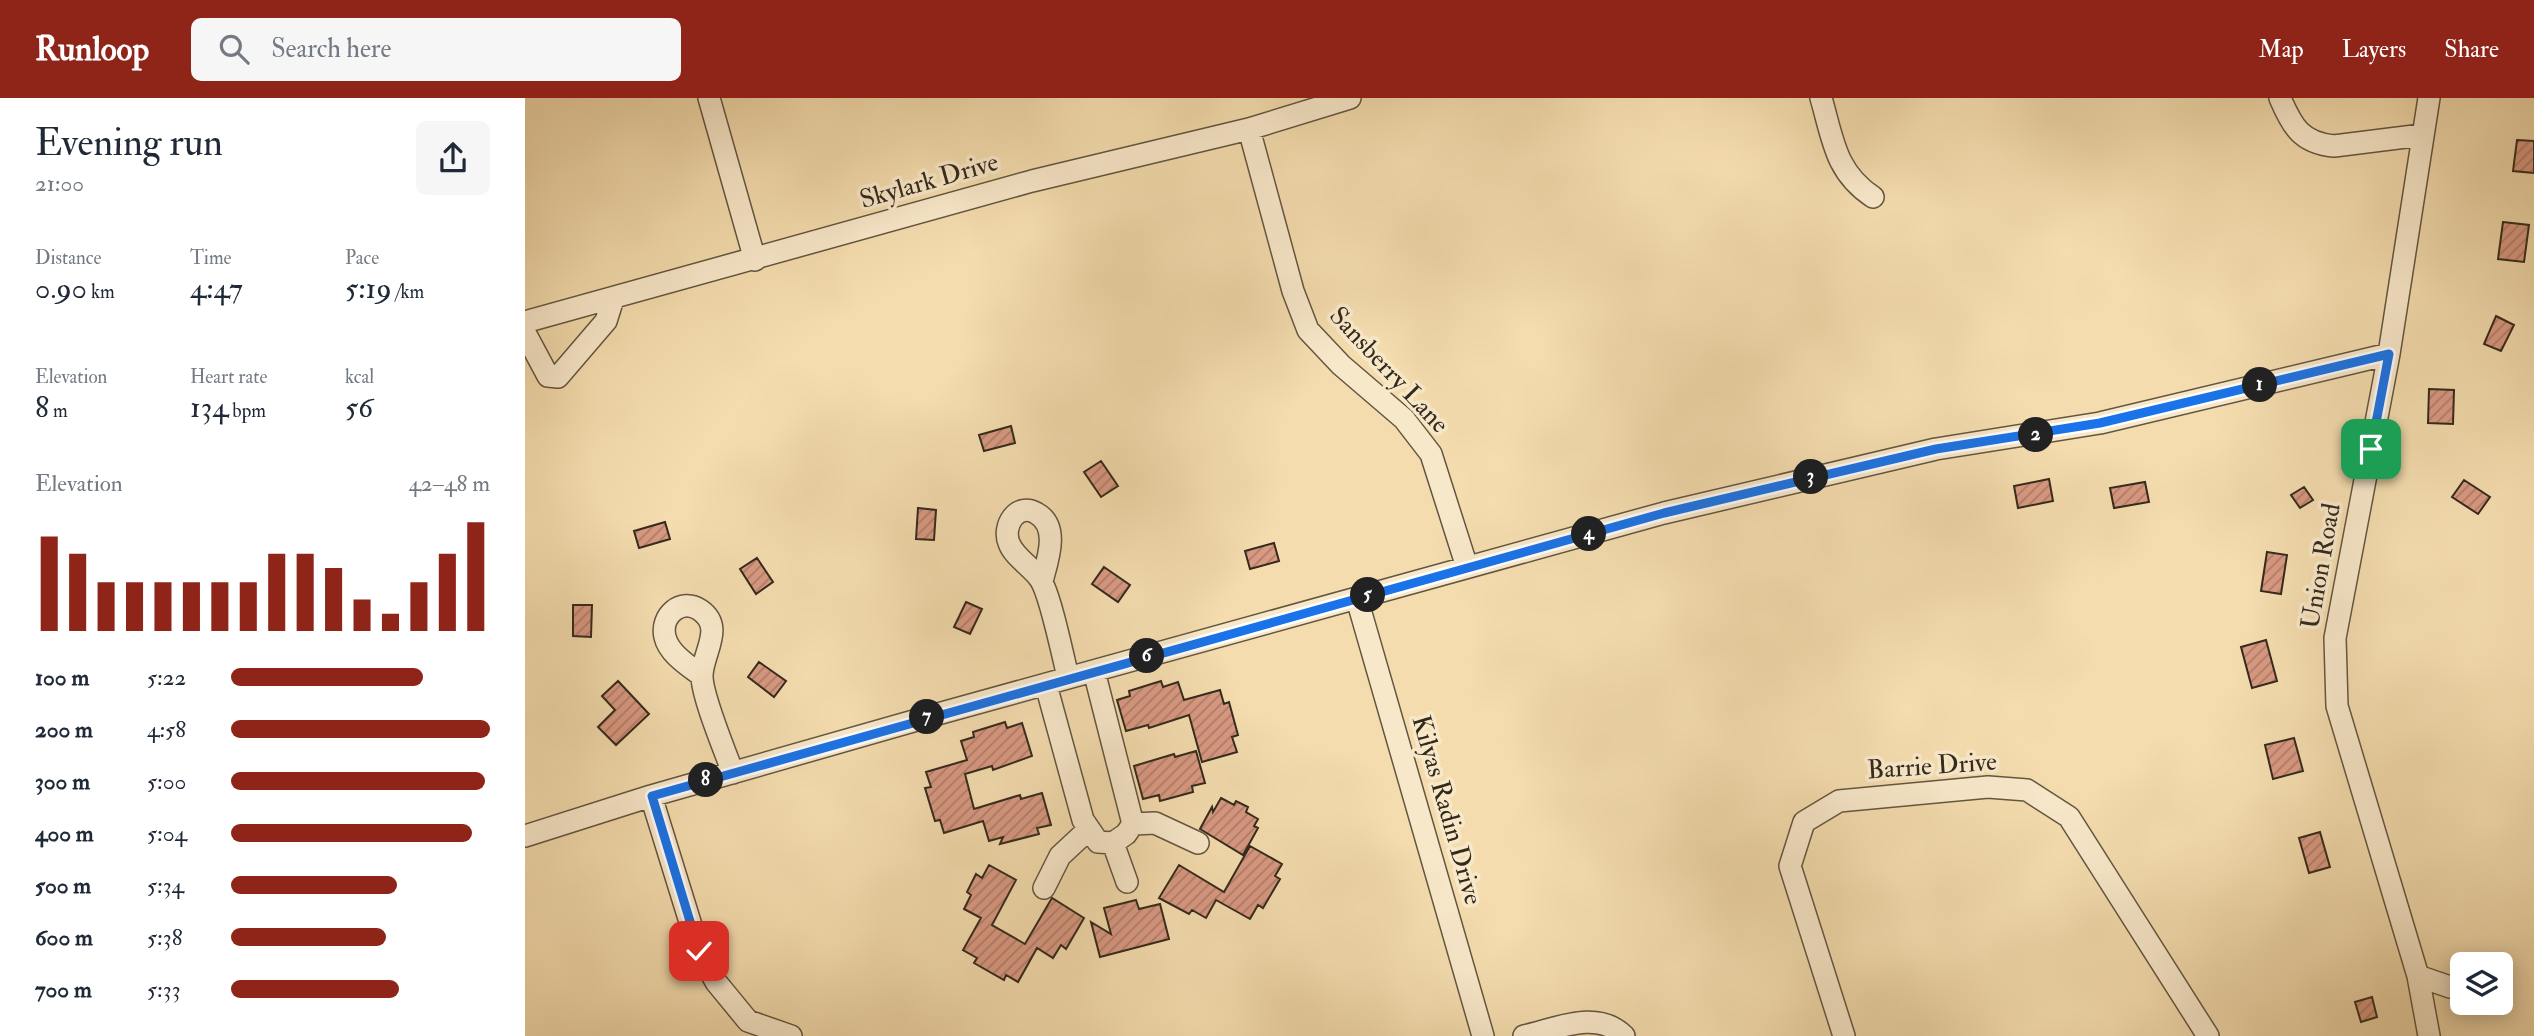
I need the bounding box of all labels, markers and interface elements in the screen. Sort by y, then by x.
search box [191,18,681,81]
text: Runloop [35,29,149,70]
icon: search [215,30,253,68]
text: Search here [271,33,391,65]
text: Map [2259,34,2304,65]
text: Layers [2342,34,2406,65]
text: Share [2444,34,2499,65]
text: Evening run [35,119,223,167]
button: share [416,121,490,195]
street label: Skylark Drive [856,146,1002,216]
text: 21:00 [35,169,84,198]
text: Distance [35,246,101,270]
text: Time [190,246,232,270]
text: Pace [345,246,379,270]
text: 0.90 [35,270,87,307]
text: 4:47 [190,270,243,307]
text: 5:19 [345,270,392,307]
text: km [87,280,115,304]
text: /km [392,280,424,304]
street label: Sansberry Lane [1322,300,1456,440]
text: Elevation [35,365,107,389]
text: Heart rate [190,365,267,389]
text: kcal [345,365,374,389]
pin: 1 [2243,368,2277,402]
text: 1 [2256,372,2263,396]
text: 8 [35,389,49,426]
text: 134 [190,389,228,426]
text: 56 [345,389,373,426]
text: m [49,399,68,423]
text: bpm [228,399,266,423]
pin: 2 [2019,418,2053,452]
pin [2341,419,2401,479]
text: 2 [2031,422,2040,446]
icon: arrive [2352,430,2390,468]
pin: 3 [1793,460,1829,494]
text: 3 [1807,464,1814,488]
text: Elevation [35,469,123,498]
text: 42–48 m [408,469,490,498]
street label: Union Road [2294,500,2348,631]
pin: 4 [1571,516,1607,551]
text: 4 [1583,521,1594,545]
pin: 5 [1351,578,1385,612]
text: 5 [1363,582,1372,606]
pin: 6 [1129,638,1165,674]
text: 6 [1142,643,1151,667]
text: 100 m [35,663,89,692]
text: 5:22 [147,663,186,692]
pin: 7 [909,700,945,734]
text: 7 [922,704,931,728]
street label: Kilyas Radin Drive [1405,712,1489,908]
text: 200 m [35,715,93,744]
text: 4:58 [147,715,186,744]
street label: Barrie Drive [1866,746,1998,786]
pin: 8 [689,762,723,798]
text: 300 m [35,767,90,796]
text: 5:00 [147,767,186,796]
text: 8 [701,767,710,791]
text: 400 m [35,819,94,848]
text: 5:04 [147,819,187,848]
text: 500 m [35,871,91,900]
text: 5:34 [147,871,184,900]
pin [669,921,729,981]
text: 600 m [35,923,93,952]
text: 5:38 [147,923,182,952]
icon: check [680,932,718,970]
map controls [2450,952,2513,1015]
button: layers [2450,952,2513,1015]
text: 700 m [35,975,92,1004]
text: 5:33 [147,975,180,1004]

